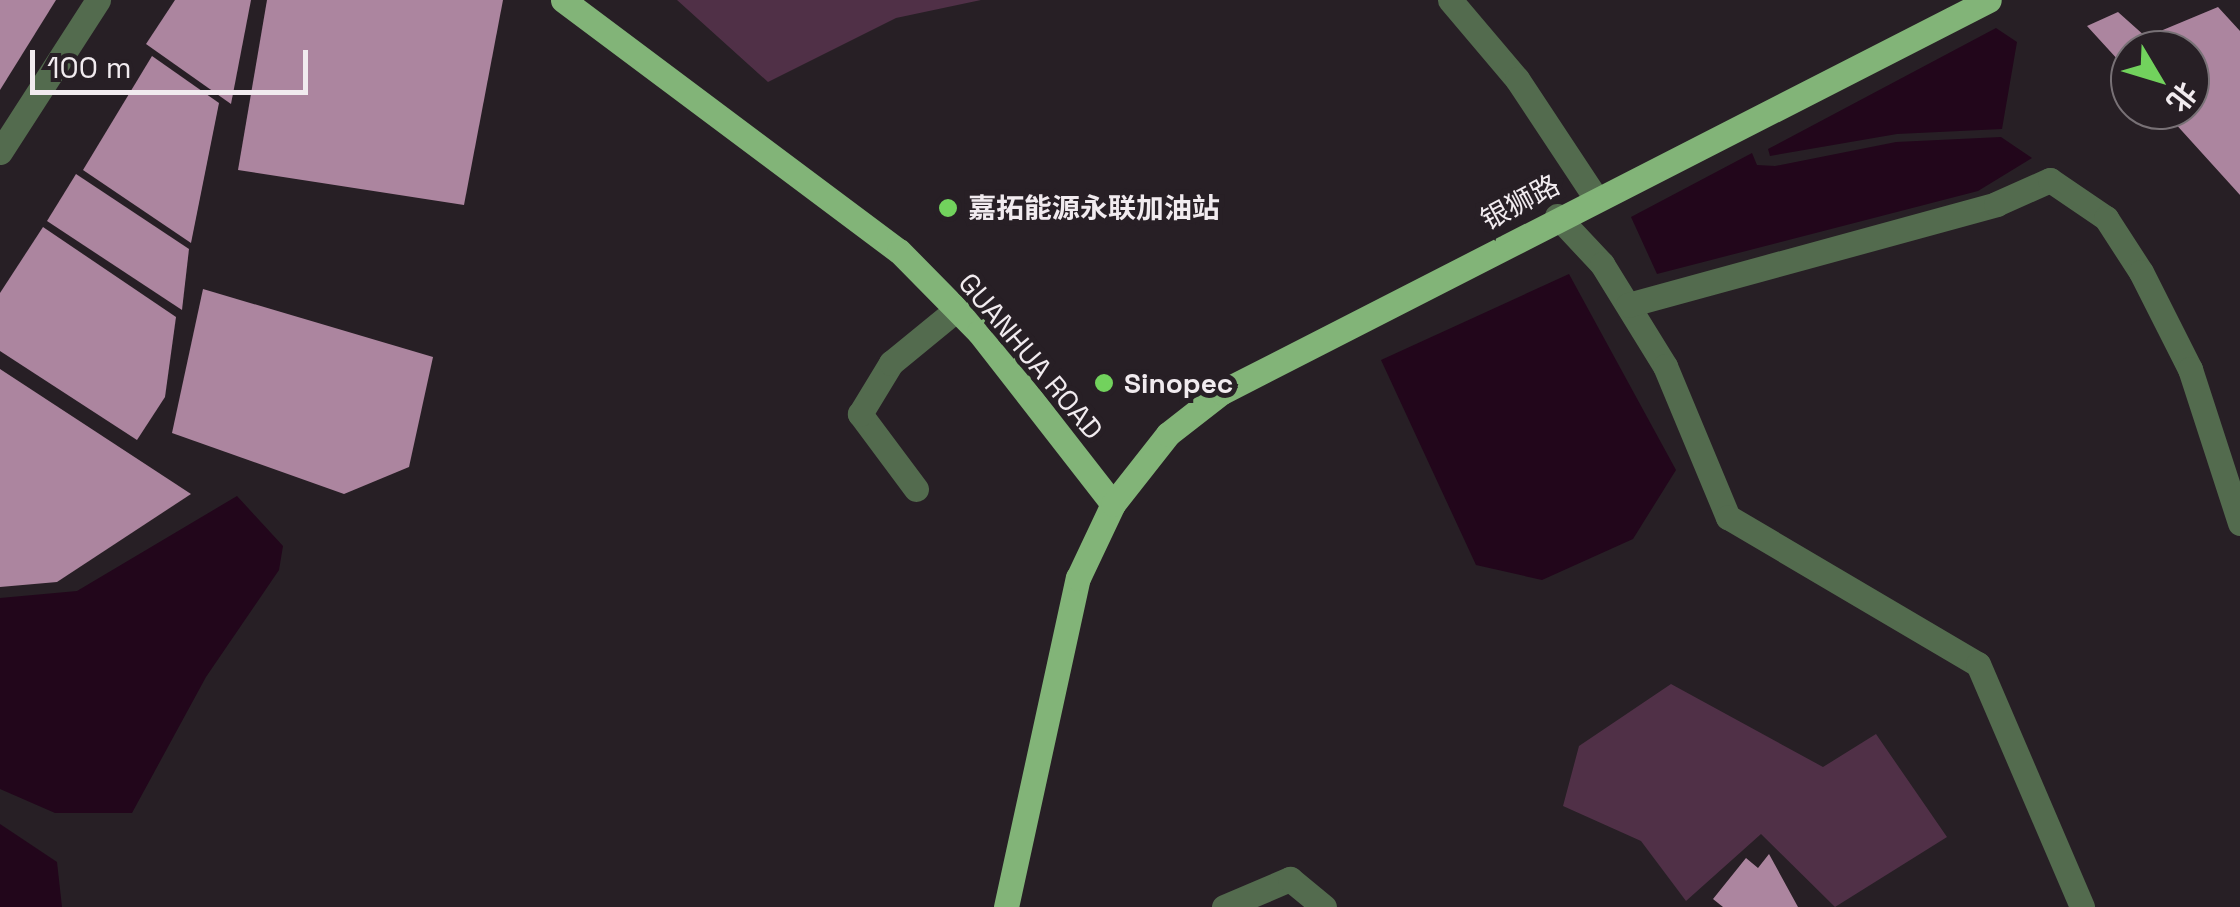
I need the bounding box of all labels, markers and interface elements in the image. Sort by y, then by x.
scale bar [35,30,312,92]
north arrow [2110,30,2210,130]
text: 100 m [47,48,132,87]
text: 北 [2159,75,2205,119]
street label: 银狮路 [1475,167,1565,237]
place label: 嘉拓能源永联加油站 [968,191,1220,225]
marker: 嘉拓能源永联加油站 [937,197,959,219]
street label: GUANHUA ROAD [952,266,1110,446]
place label: Sinopec [1124,366,1233,400]
marker: Sinopec [1093,372,1115,394]

